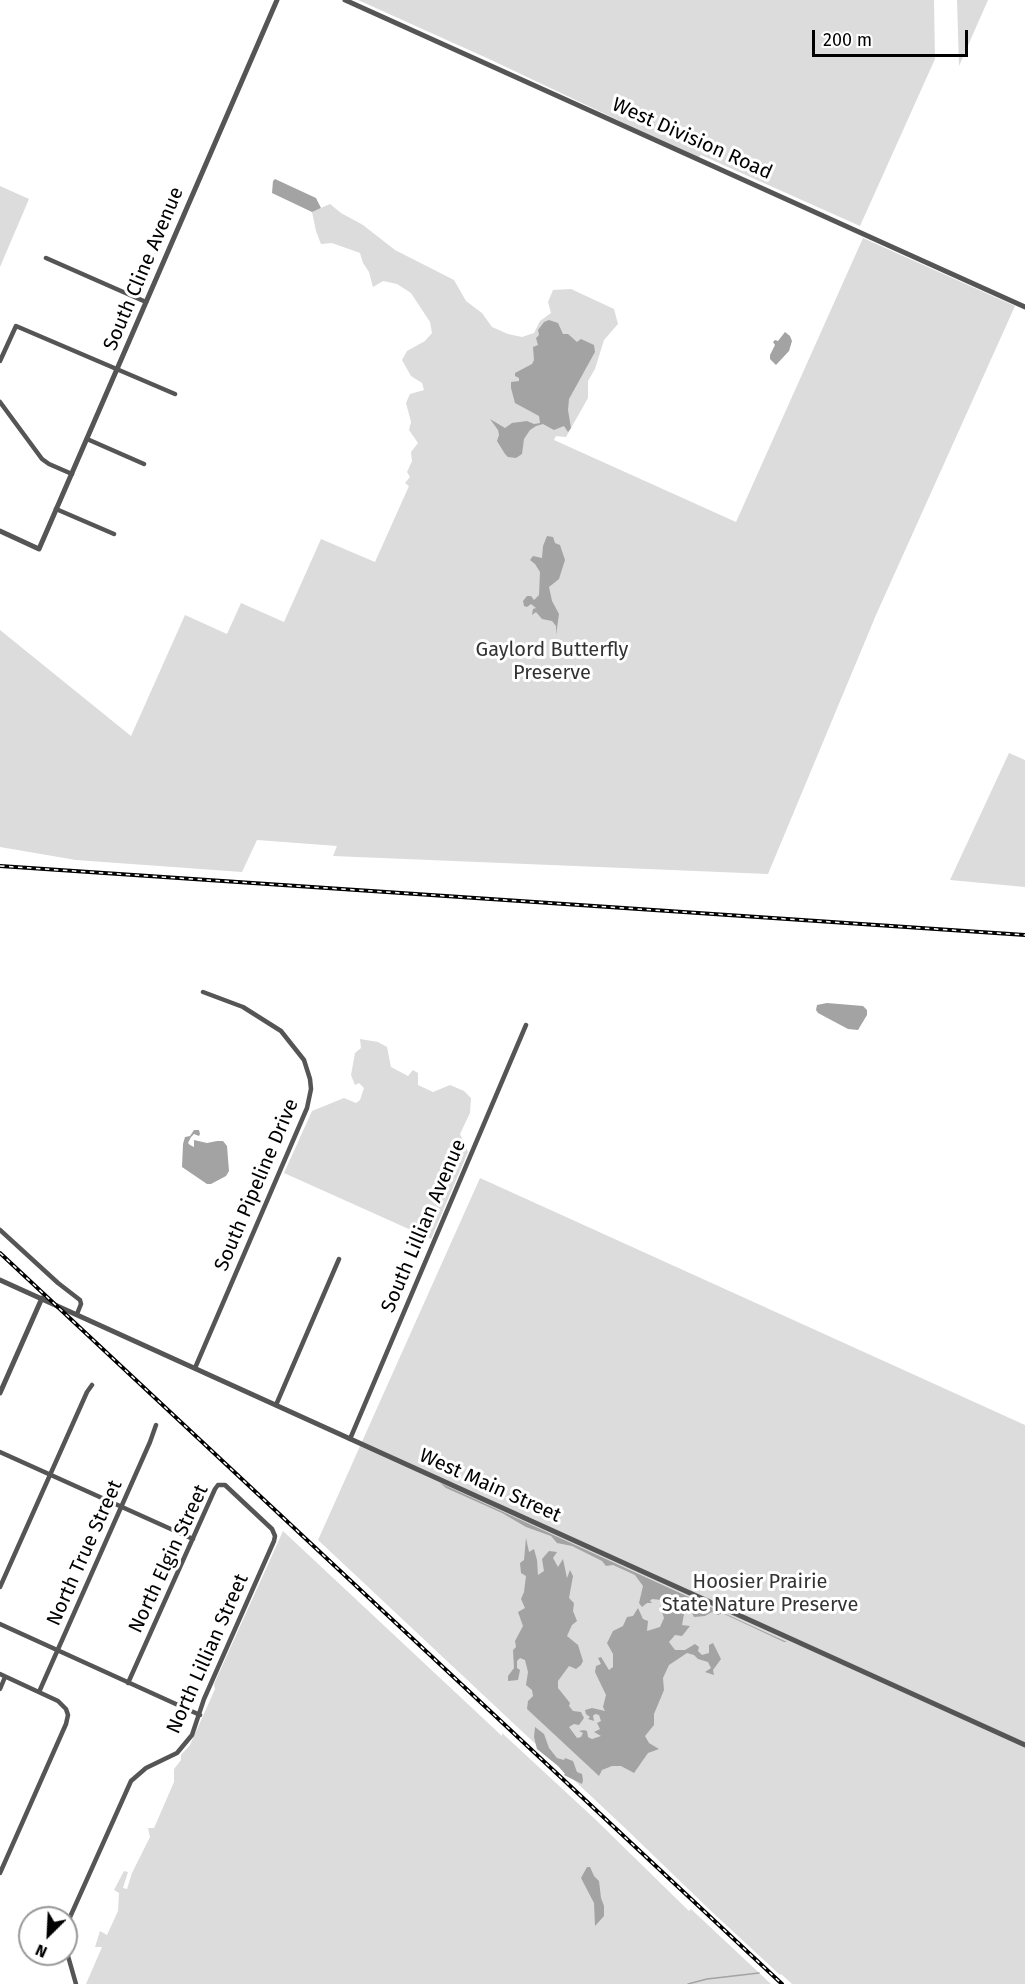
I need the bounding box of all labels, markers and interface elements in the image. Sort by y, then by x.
scale bar [815,18,971,56]
text: 200 m [823,29,872,51]
street label: West Division Road [608,93,776,185]
street label: South Cline Avenue [99,184,189,354]
park label: Gaylord Butterfly Preserve [476,638,628,685]
street label: South Pipeline Drive [210,1095,304,1275]
street label: South Lillian Avenue [377,1136,471,1316]
street label: West Main Street [415,1444,565,1528]
street label: North True Street [42,1476,128,1630]
street label: North Elgin Street [124,1481,214,1637]
street label: North Lillian Street [162,1570,254,1738]
park label: Hoosier Prairie State Nature Preserve [662,1570,858,1617]
north arrow [18,1906,78,1966]
text: N [33,1940,50,1962]

